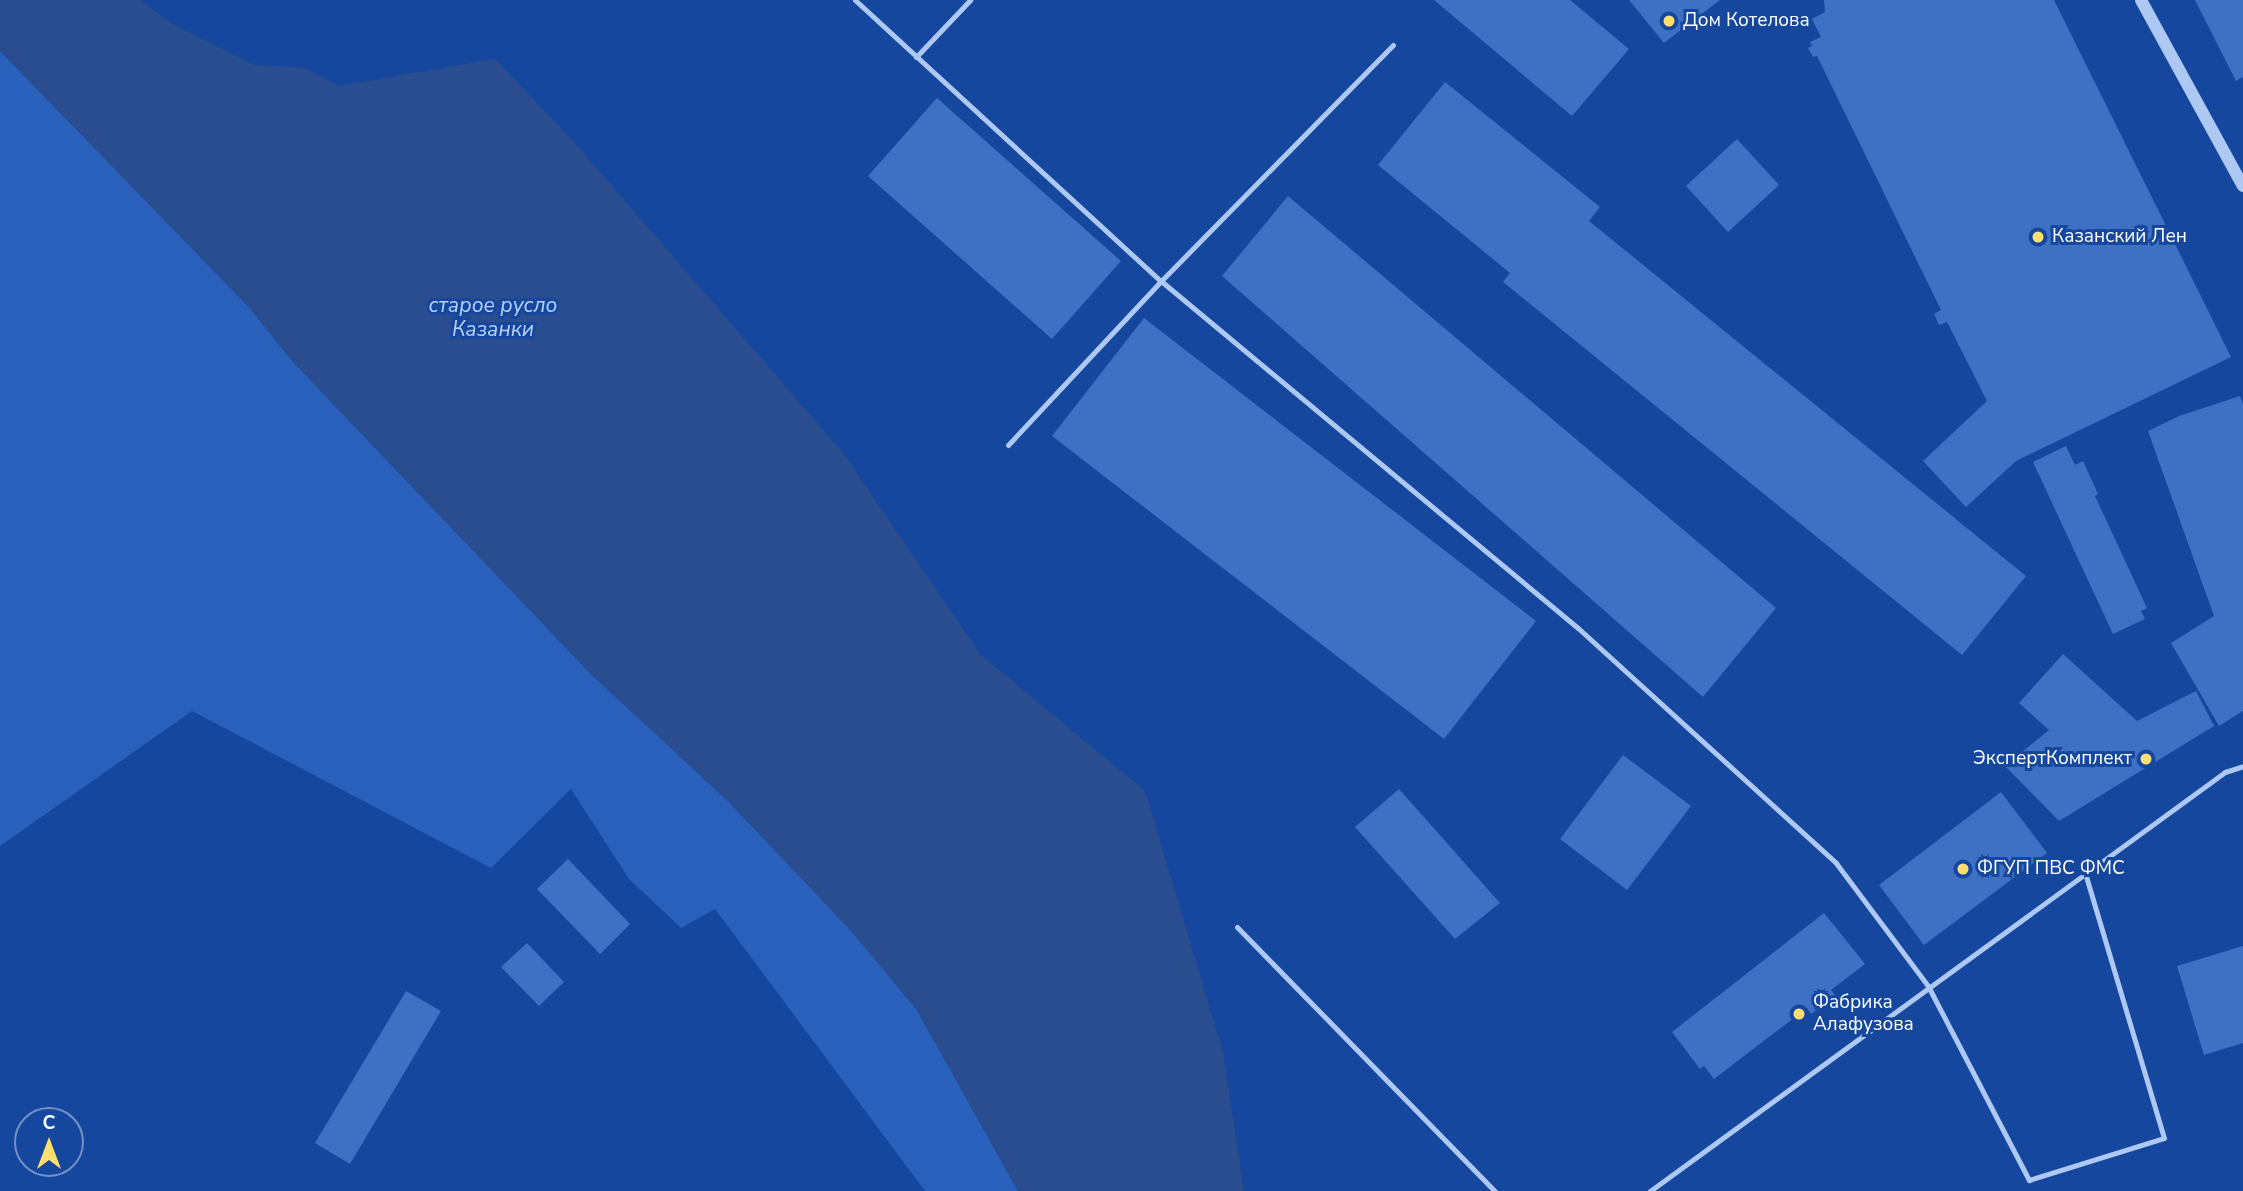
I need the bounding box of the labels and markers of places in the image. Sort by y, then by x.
place label: Дом Котелова [1683,10,1810,32]
marker: Дом Котелова [1661,13,1677,29]
place label: Казанский Лен [2052,226,2187,248]
marker: Казанский Лен [2030,229,2046,245]
place label: ЭкспертКомплект [1973,748,2132,770]
marker: ЭкспертКомплект [2138,751,2154,767]
place label: ФГУП ПВС ФМС [1977,858,2125,880]
marker: ФГУП ПВС ФМС [1955,861,1971,877]
place label: Фабрика Алафузова [1813,992,1914,1036]
marker: Фабрика Алафузова [1791,1006,1807,1022]

